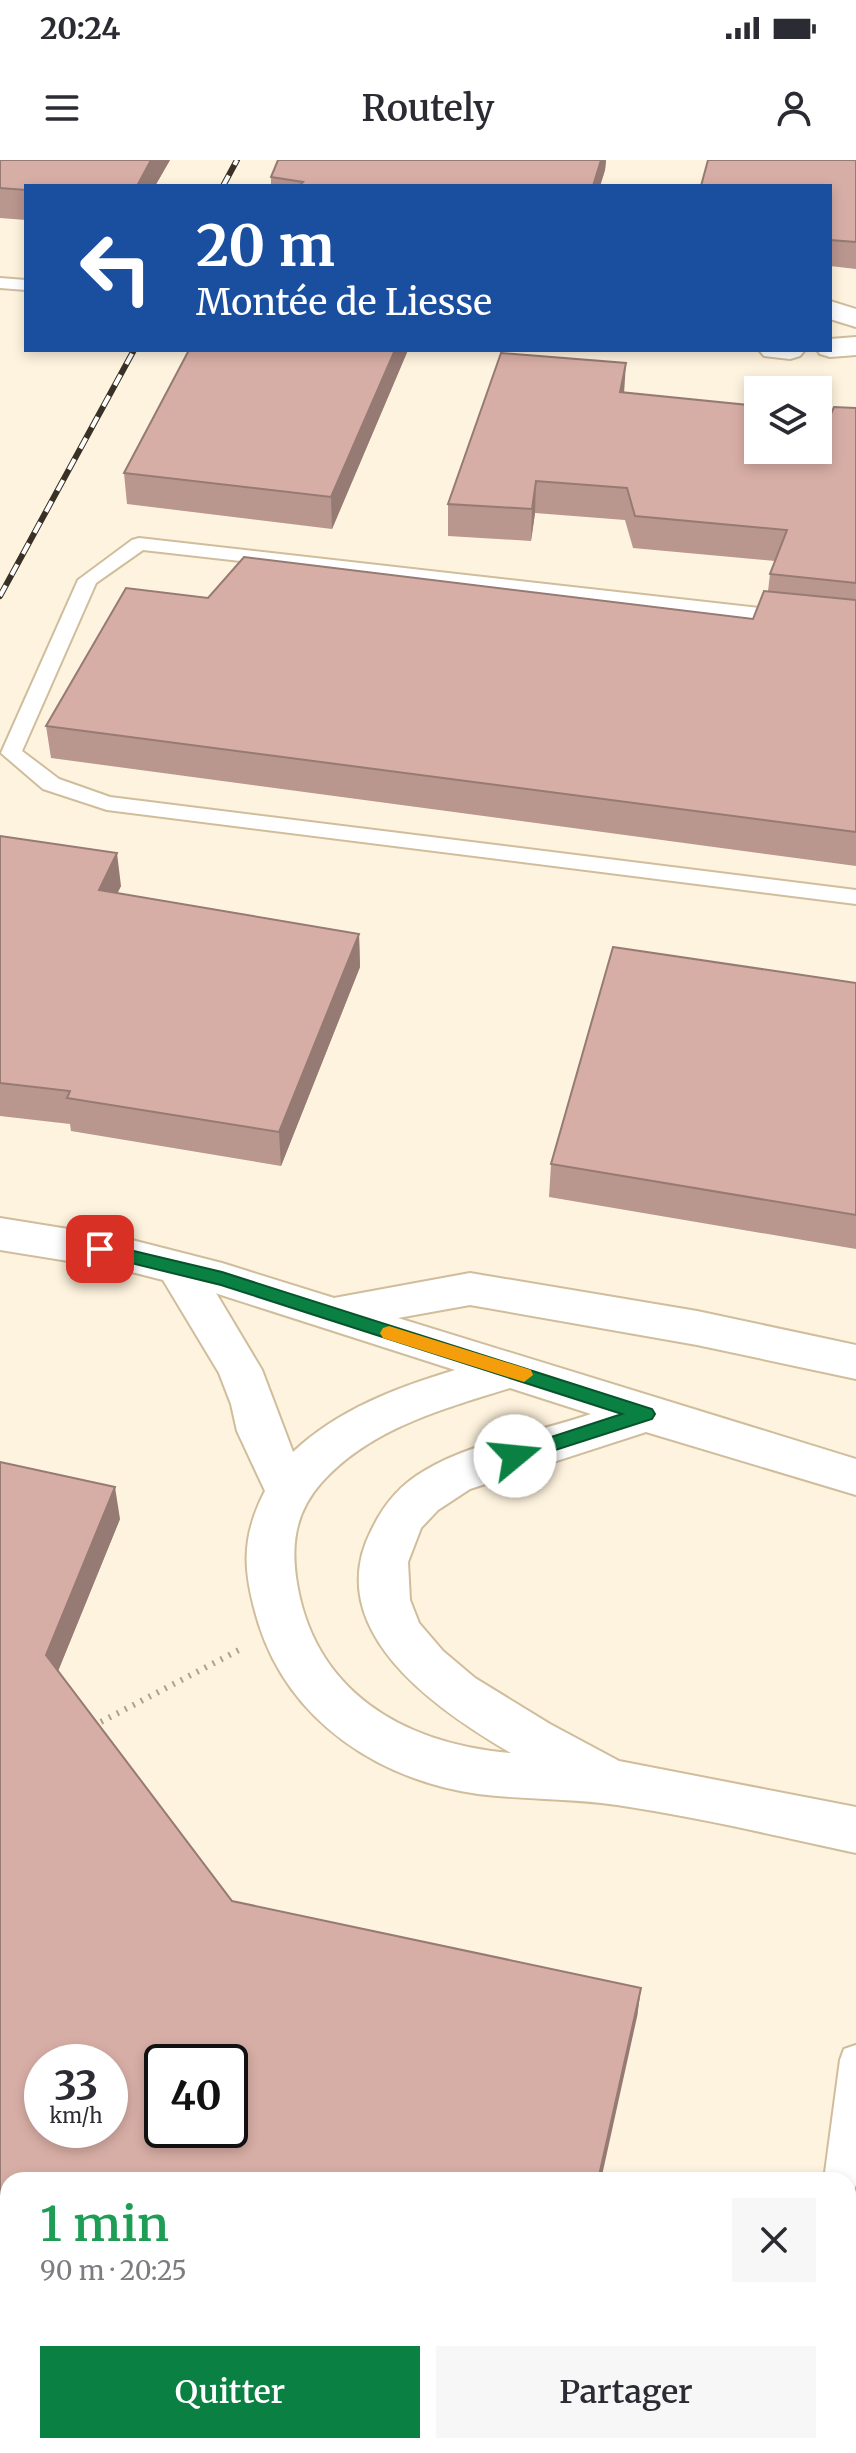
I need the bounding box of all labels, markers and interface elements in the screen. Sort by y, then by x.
text: 20:24 [40,9,120,47]
icon: menu [40,86,84,130]
text: Routely [362,86,494,131]
icon: person [772,86,816,130]
text: 20 m [196,211,335,281]
icon: left [64,216,168,320]
text: Montée de Liesse [196,280,492,325]
map controls [744,376,832,464]
button: layers [744,376,832,464]
pin [66,1215,134,1283]
icon: arrive [78,1227,122,1271]
position arrow [473,1414,557,1498]
speed limit sign: 40 [144,2044,248,2148]
text: 33 [54,2061,98,2111]
text: km/h [50,2103,102,2128]
text: 1 min [40,2194,169,2254]
button: close [732,2198,816,2282]
text: 90 m · 20:25 [40,2254,187,2287]
button: Quitter [40,2346,420,2438]
button: Partager [436,2346,816,2438]

